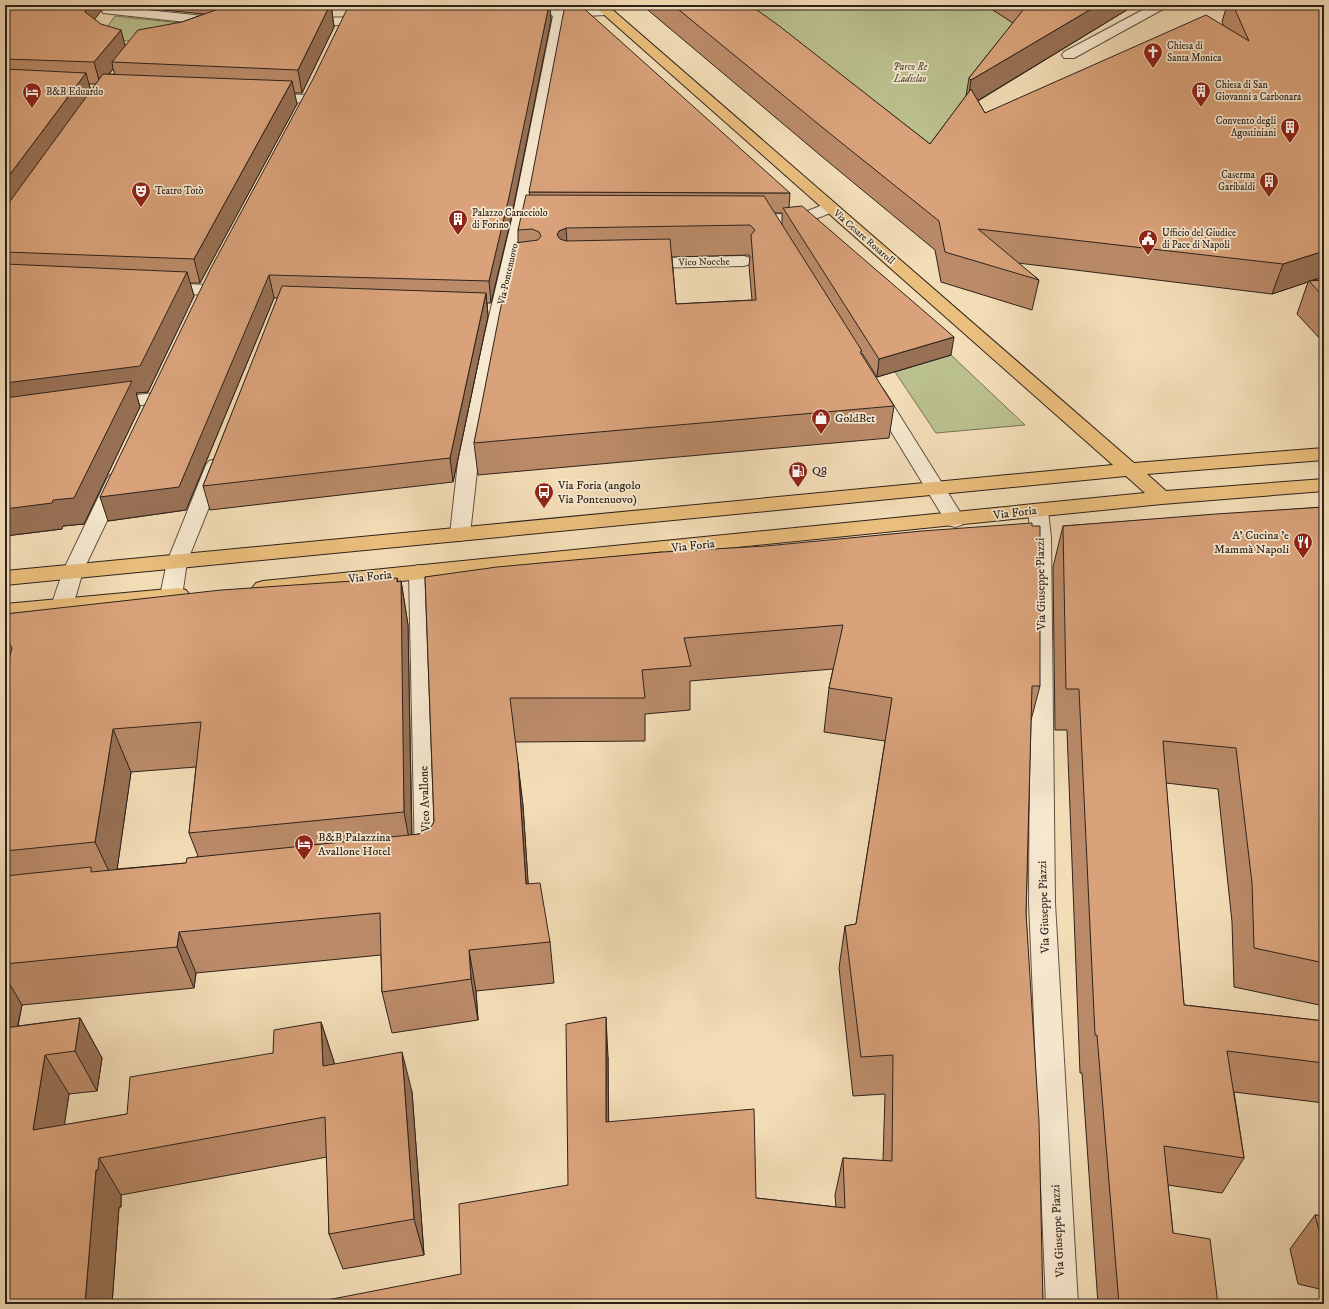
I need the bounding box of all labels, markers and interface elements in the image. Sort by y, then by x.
place label: Chiesa di Santa Monica [1167,40,1222,64]
church icon: Chiesa di Santa Monica [1142,41,1164,69]
park label: Parco Re Ladislao [893,61,928,85]
place label: Chiesa di San Giovanni a Carbonara [1215,79,1302,103]
building icon: Chiesa di San Giovanni a Carbonara [1190,80,1212,108]
hotel icon: B&B Eduardo [21,81,43,109]
place label: B&B Eduardo [46,86,103,98]
place label: Convento degli Agostiniani [1216,115,1276,139]
building icon: Convento degli Agostiniani [1279,116,1301,144]
place label: Caserma Garibaldi [1218,169,1256,193]
building icon: Caserma Garibaldi [1258,170,1280,198]
theatre icon: Teatro Totò [130,180,152,208]
place label: Teatro Totò [155,185,203,197]
street label: Via Cesare Rosaroll [830,206,897,267]
place label: Palazzo Caracciolo di Forino [472,207,548,231]
building icon: Palazzo Caracciolo di Forino [447,208,469,236]
place label: Ufficio del Giudice di Pace di Napoli [1162,227,1236,251]
public building icon: Ufficio del Giudice di Pace di Napoli [1137,228,1159,256]
street label: Via Pontenuovo [495,242,521,307]
street label: Vico Nocche [677,256,730,268]
shop icon: GoldBet [810,407,832,435]
place label: GoldBet [835,411,875,426]
fuel station icon: Q8 [787,460,809,488]
place label: Q8 [812,464,827,479]
place label: Via Foria (angolo Via Pontenuovo) [557,478,641,507]
bus stop icon: Via Foria (angolo Via Pontenuovo) [533,481,555,509]
street label: Via Foria [991,503,1038,523]
place label: A' Cucina 'e Mammà Napoli [1214,528,1289,557]
restaurant icon: A' Cucina 'e Mammà Napoli [1292,531,1314,559]
street label: Via Foria [669,536,716,556]
street label: Via Giuseppe Piazzi [1033,538,1049,631]
street label: Via Foria [346,567,393,587]
street label: Vico Avallone [416,766,434,833]
place label: B&B Palazzina Avallone Hotel [318,830,392,859]
hotel icon: B&B Palazzina Avallone Hotel [293,833,315,861]
street label: Via Giuseppe Piazzi [1035,860,1053,955]
street label: Via Giuseppe Piazzi [1048,1184,1068,1279]

